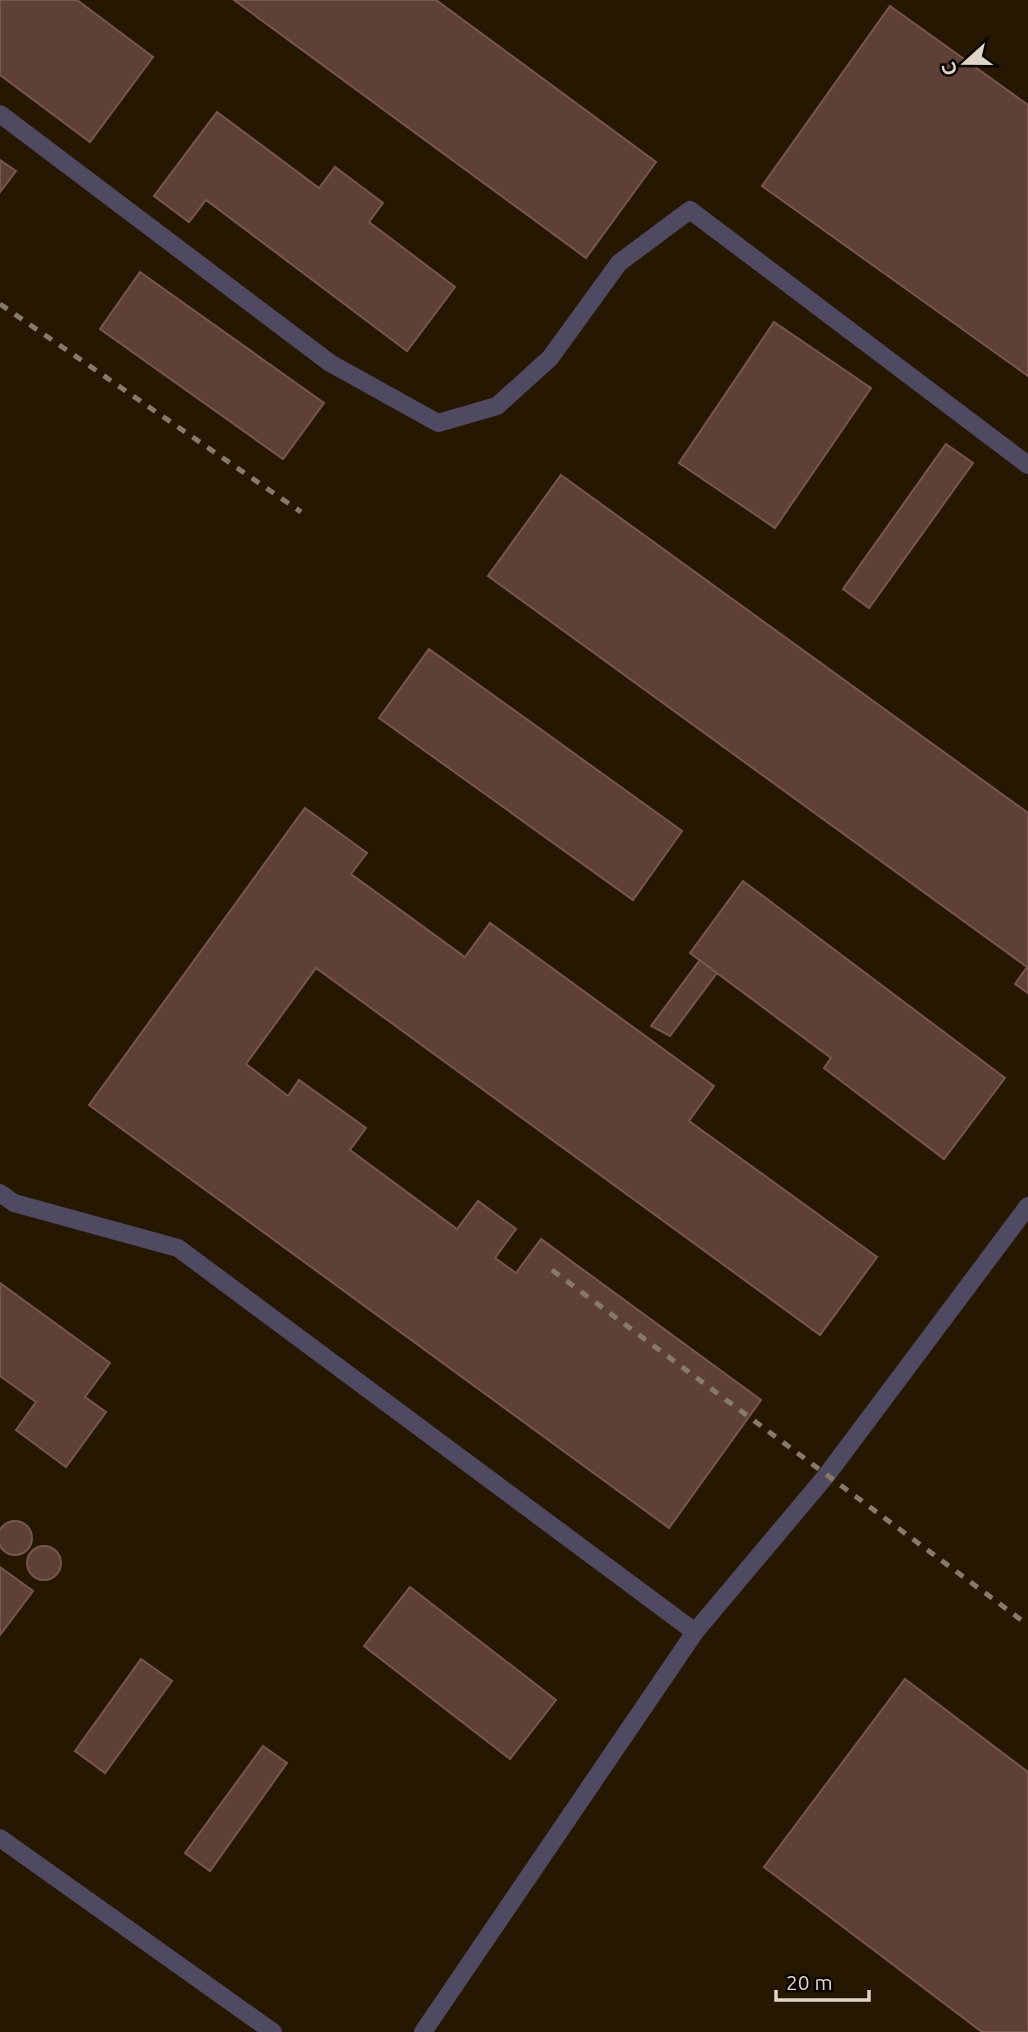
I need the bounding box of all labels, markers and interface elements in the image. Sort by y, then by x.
north arrow [930,28,1000,98]
text: С [937,59,962,79]
scale bar [776,1958,869,2002]
text: 20 m [786,1970,833,1994]

